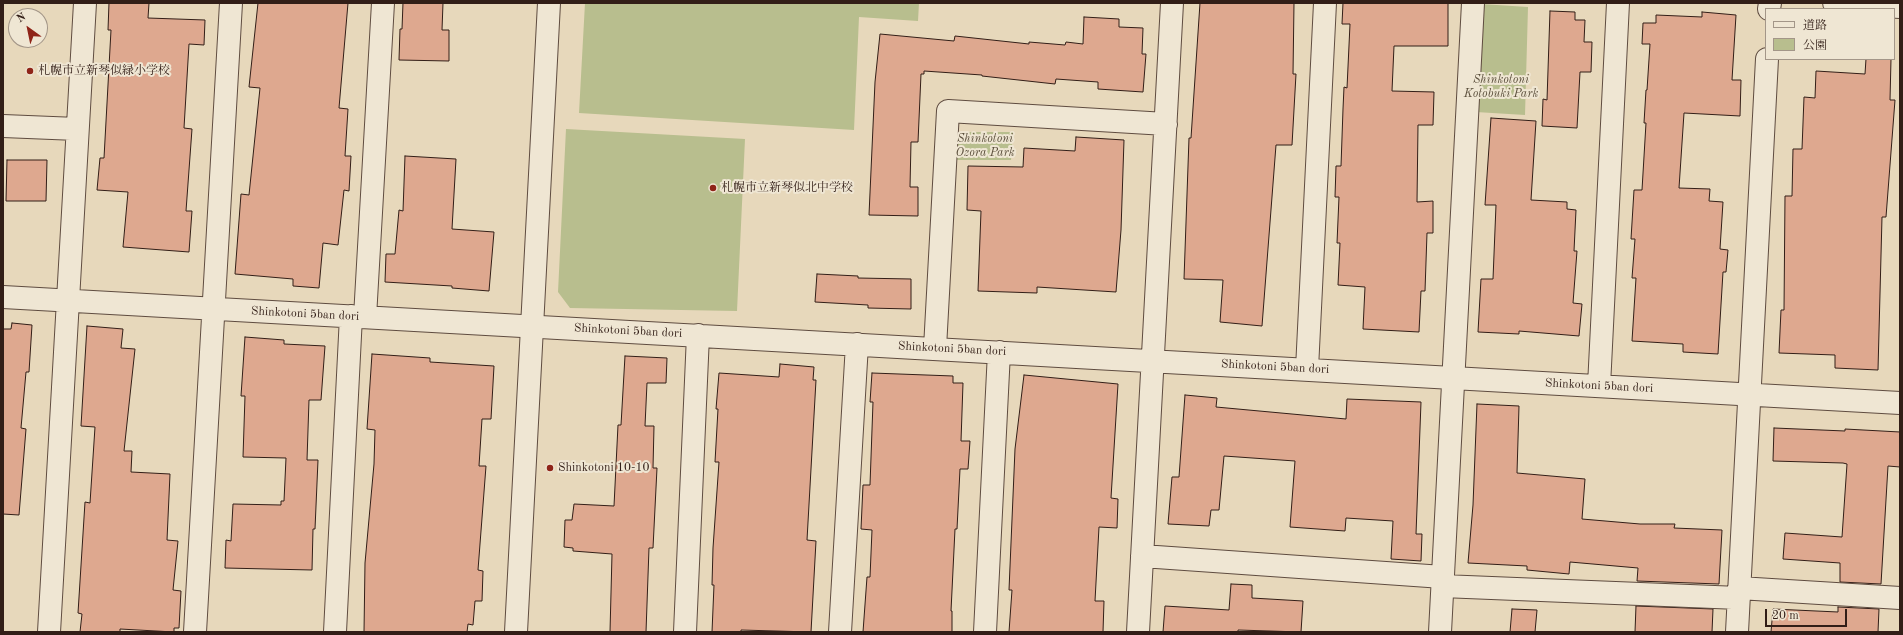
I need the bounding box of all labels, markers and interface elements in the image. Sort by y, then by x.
north arrow [8,8,48,48]
legend [1765,8,1895,60]
text: N [15,11,28,25]
text: 道路 [1803,20,1827,32]
text: 公園 [1803,40,1827,52]
place label: 札幌市立新琴似緑小学校 [38,64,170,78]
marker: 札幌市立新琴似緑小学校 [25,66,35,76]
park label: Shinkotoni Kotobuki Park [1464,73,1538,101]
park label: Shinkotoni Ozora Park [955,132,1015,160]
place label: 札幌市立新琴似北中学校 [721,181,853,195]
marker: 札幌市立新琴似北中学校 [708,183,718,193]
street label: Shinkotoni 5ban dori [251,304,359,324]
street label: Shinkotoni 5ban dori [574,321,682,341]
street label: Shinkotoni 5ban dori [898,339,1006,359]
street label: Shinkotoni 5ban dori [1221,357,1329,377]
street label: Shinkotoni 5ban dori [1545,376,1653,396]
place label: Shinkotoni 10-10 [558,461,649,475]
marker: Shinkotoni 10-10 [545,463,555,473]
scale bar [1767,601,1849,627]
text: 20 m [1772,610,1799,622]

